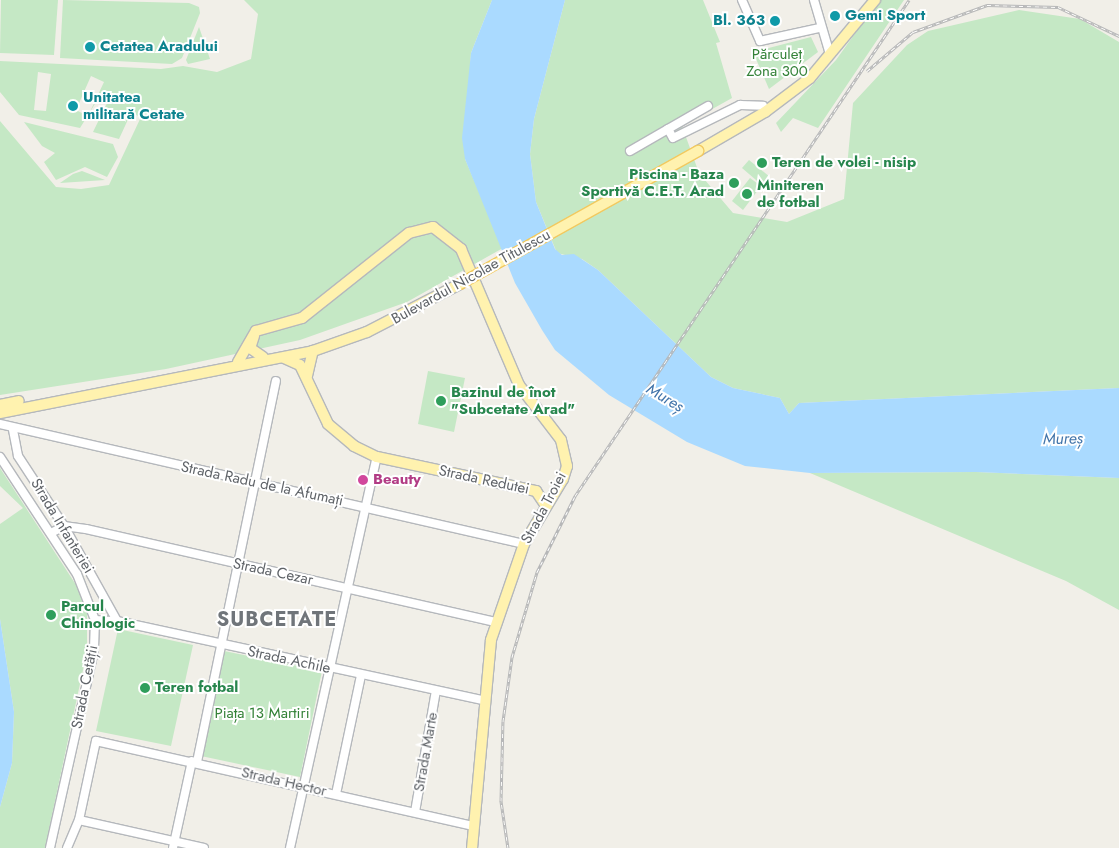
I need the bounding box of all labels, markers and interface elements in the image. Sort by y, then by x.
place label: Gemi Sport [845,7,925,25]
marker: Gemi Sport [829,10,841,22]
place label: Bl. 363 [713,12,765,30]
marker: Bl. 363 [769,15,781,27]
place label: Cetatea Aradului [100,38,218,56]
marker: Cetatea Aradului [84,41,96,53]
park label: Părculeț Zona 300 [746,45,808,80]
place label: Unitatea militară Cetate [83,88,185,123]
marker: Unitatea militară Cetate [67,100,79,112]
place label: Teren de volei - nisip [772,154,916,172]
marker: Teren de volei - nisip [756,157,768,169]
place label: Piscina - Baza Sportivă C.E.T. Arad [581,165,724,200]
place label: Miniteren de fotbal [757,176,824,211]
marker: Piscina - Baza Sportivă C.E.T. Arad [728,177,740,189]
marker: Miniteren de fotbal [741,188,753,200]
street label: Bulevardul Nicolae Titulescu [388,226,554,328]
water label: Mureș [643,379,687,417]
place label: Bazinul de înot "Subcetate Arad" [451,383,575,418]
marker: Bazinul de înot "Subcetate Arad" [435,395,447,407]
water label: Mureș [1043,429,1083,449]
street label: Strada Radu de la Afumați [179,458,345,510]
street label: Strada Redutei [437,462,531,498]
street label: Strada Troiei [518,469,570,547]
place label: Beauty [373,471,421,489]
marker: Beauty [357,474,369,486]
street label: Strada Infanteriei [27,475,97,577]
street label: Strada Cezar [231,555,315,589]
place label: Parcul Chinologic [61,597,135,632]
district label: SUBCETATE [216,607,338,631]
marker: Parcul Chinologic [45,609,57,621]
street label: Strada Achile [246,642,332,678]
street label: Strada Cetății [68,644,102,730]
place label: Teren fotbal [155,679,238,697]
marker: Teren fotbal [139,682,151,694]
park label: Piața 13 Martiri [214,705,310,723]
street label: Strada Marte [410,711,442,793]
street label: Strada Hector [240,763,328,801]

